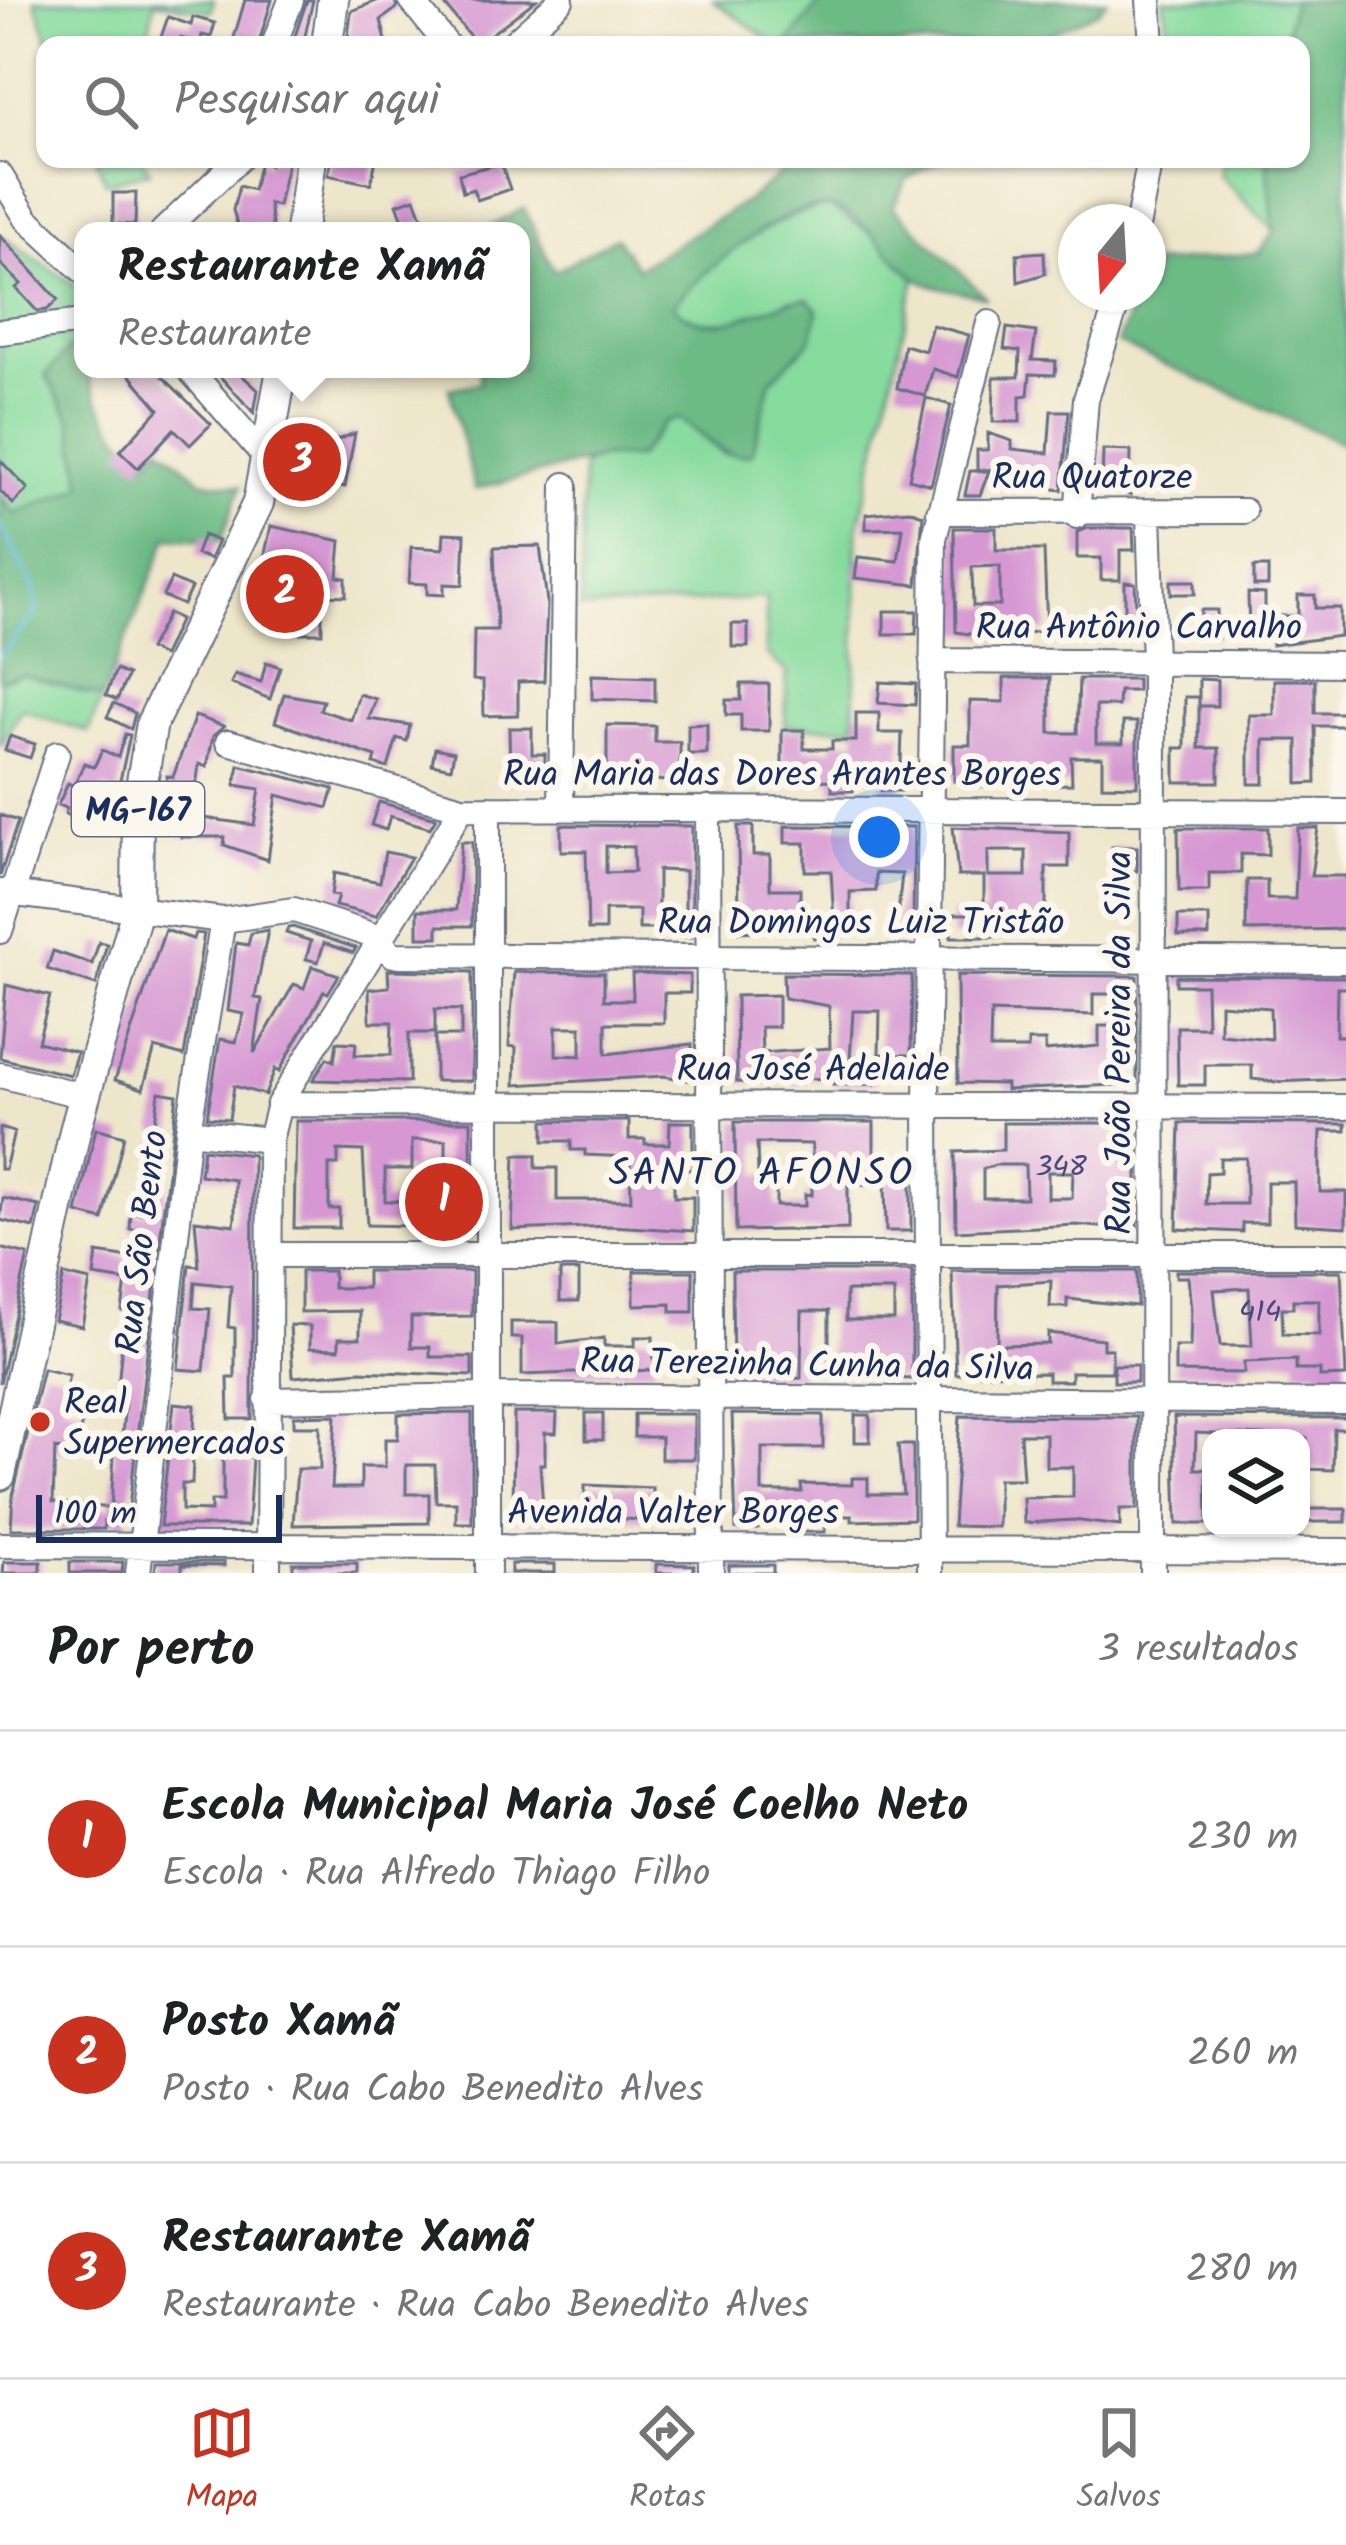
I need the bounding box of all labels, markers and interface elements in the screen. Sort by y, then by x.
search box [36,36,1310,168]
text: Pesquisar aqui [174,66,440,138]
icon: search [78,69,144,135]
north arrow [1058,204,1166,312]
popup [74,222,530,378]
text: Restaurante Xamã [118,233,486,305]
text: Restaurante [118,305,312,367]
pin: 3 [263,417,341,507]
street label: Rua Quatorze [991,451,1193,508]
pin: 2 [246,549,324,639]
street label: Rua Antônio Carvalho [976,601,1302,658]
street label: Rua Maria das Dores Arantes Borges [503,748,1061,805]
road number: MG-167 [72,782,204,836]
your location [849,807,909,867]
street label: Rua João Pereira da Silva [1093,851,1150,1235]
street label: Rua Domingos Luiz Tristão [658,896,1064,953]
street label: Rua José Adelaide [677,1043,949,1100]
street label: Rua São Bento [101,1127,185,1358]
district label: SANTO AFONSO [609,1144,915,1206]
house number: 348 [1035,1144,1088,1192]
pin: 1 [405,1157,483,1247]
house number: 414 [1239,1289,1281,1337]
street label: Rua Terezinha Cunha da Silva [579,1334,1034,1399]
place label: Real Supermercados [64,1376,285,1474]
marker: Real Supermercados [27,1409,53,1435]
map controls [1202,1429,1310,1537]
button: layers [1202,1429,1310,1537]
street label: Avenida Valter Borges [507,1486,839,1543]
scale bar [36,1489,282,1542]
text: 100 m [54,1489,137,1542]
text: Por perto [48,1611,254,1692]
text: 3 resultados [1098,1620,1298,1682]
text: Escola Municipal Maria José Coelho Neto [162,1772,968,1844]
text: 1 [81,1808,93,1870]
text: 230 m [1187,1808,1298,1870]
text: Escola · Rua Alfredo Thiago Filho [162,1844,710,1906]
text: Posto Xamã [162,1988,396,2060]
text: 2 [76,2024,98,2086]
text: 260 m [1187,2024,1298,2086]
text: Posto · Rua Cabo Benedito Alves [162,2060,703,2122]
text: Restaurante Xamã [162,2204,530,2276]
text: 3 [76,2240,98,2302]
text: 280 m [1186,2240,1298,2302]
text: Restaurante · Rua Cabo Benedito Alves [162,2276,809,2338]
tab: Mapa [185,2400,258,2525]
tab: Rotas [629,2400,706,2525]
tab: Salvos [1077,2400,1161,2525]

